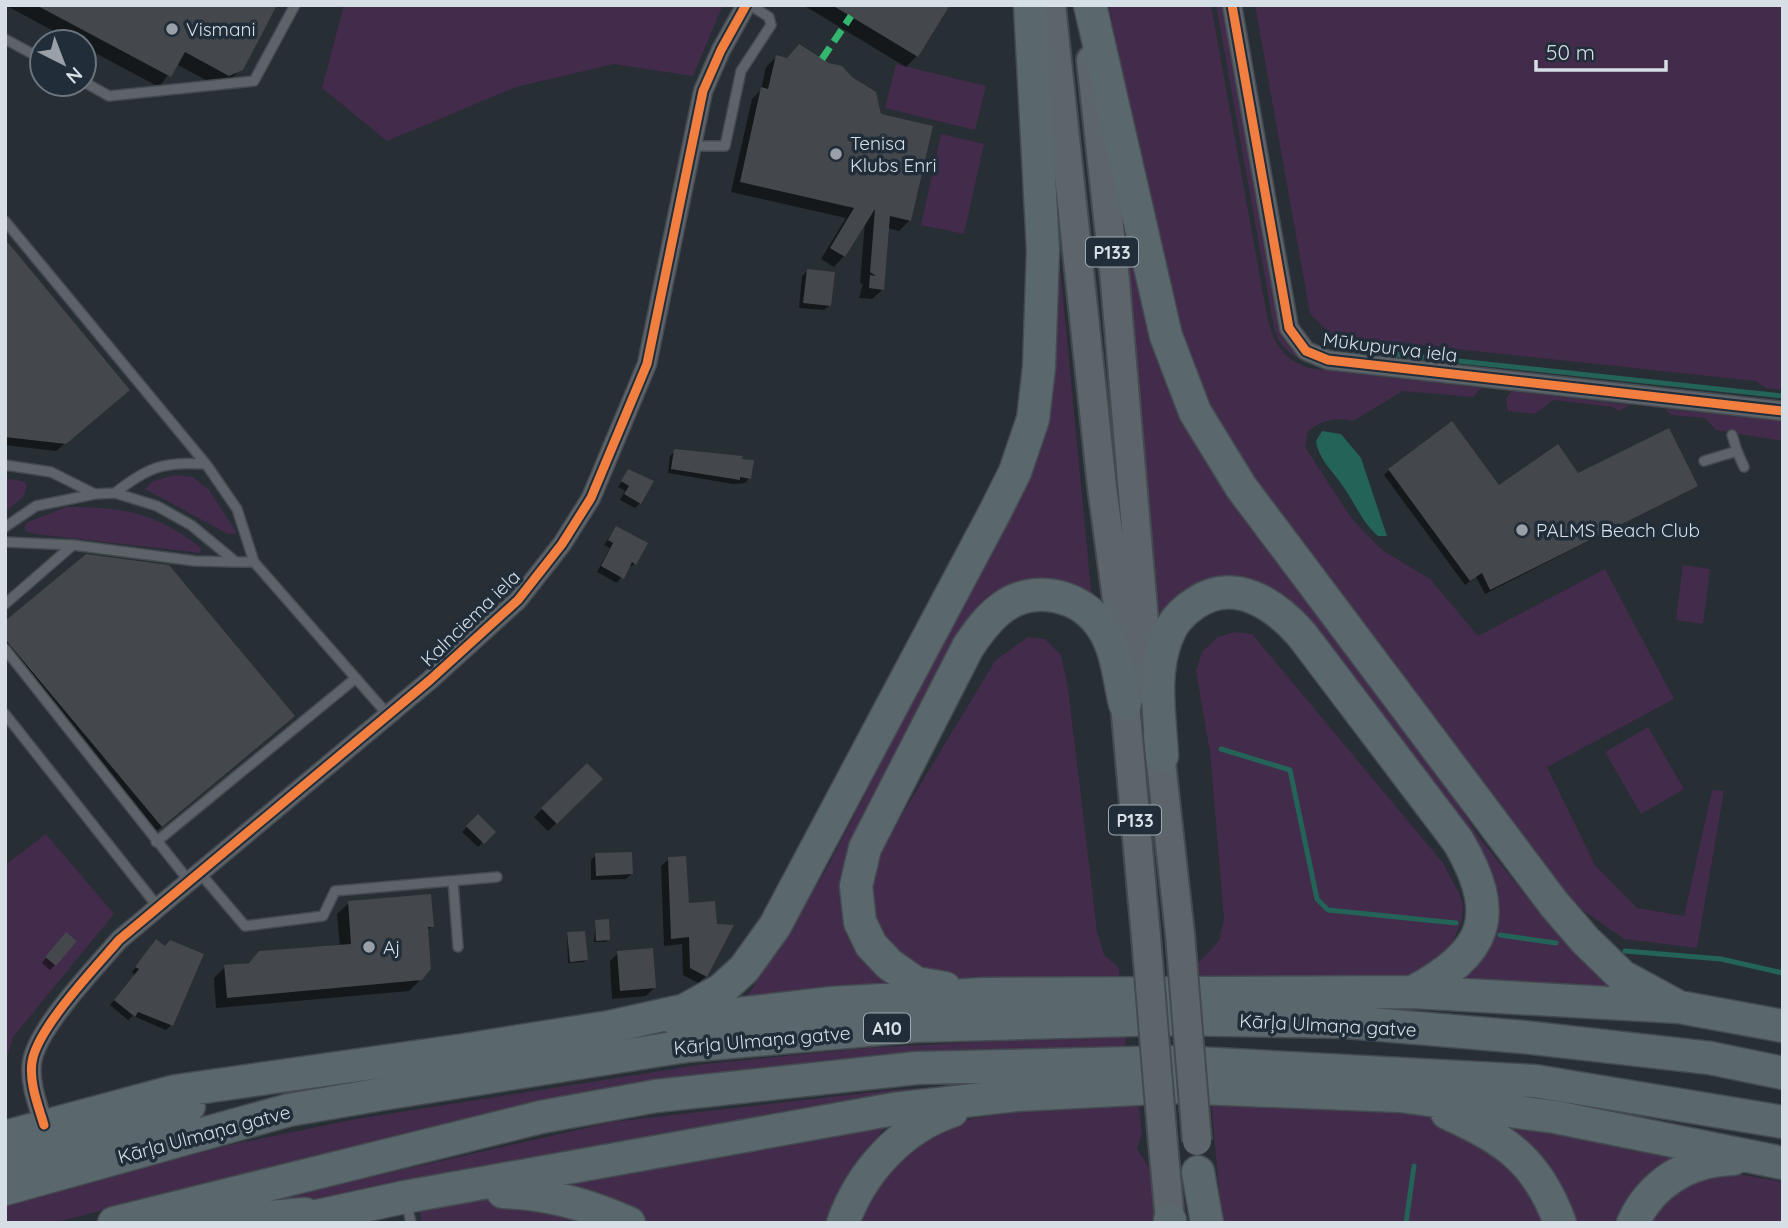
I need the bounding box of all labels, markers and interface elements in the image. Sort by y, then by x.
place label: Vismani [186,17,256,41]
marker: Vismani [164,21,180,37]
north arrow [28,28,98,98]
scale bar [1536,28,1666,72]
text: 50 m [1546,39,1595,65]
text: N [61,62,88,89]
place label: Tenisa Klubs Enri [850,131,937,177]
marker: Tenisa Klubs Enri [828,146,844,162]
road number: P133 [1086,238,1138,266]
street label: Mūkupurva iela [1321,327,1459,367]
place label: PALMS Beach Club [1536,518,1700,542]
marker: PALMS Beach Club [1514,522,1530,538]
street label: Kalnciema iela [415,565,525,671]
road number: P133 [1109,806,1161,834]
place label: Aj [383,935,400,959]
marker: Aj [361,939,377,955]
street label: Kārļa Ulmaņa gatve [1239,1008,1417,1042]
road number: A10 [864,1014,910,1042]
street label: Kārļa Ulmaņa gatve [673,1020,851,1060]
street label: Kārļa Ulmaņa gatve [115,1099,293,1169]

